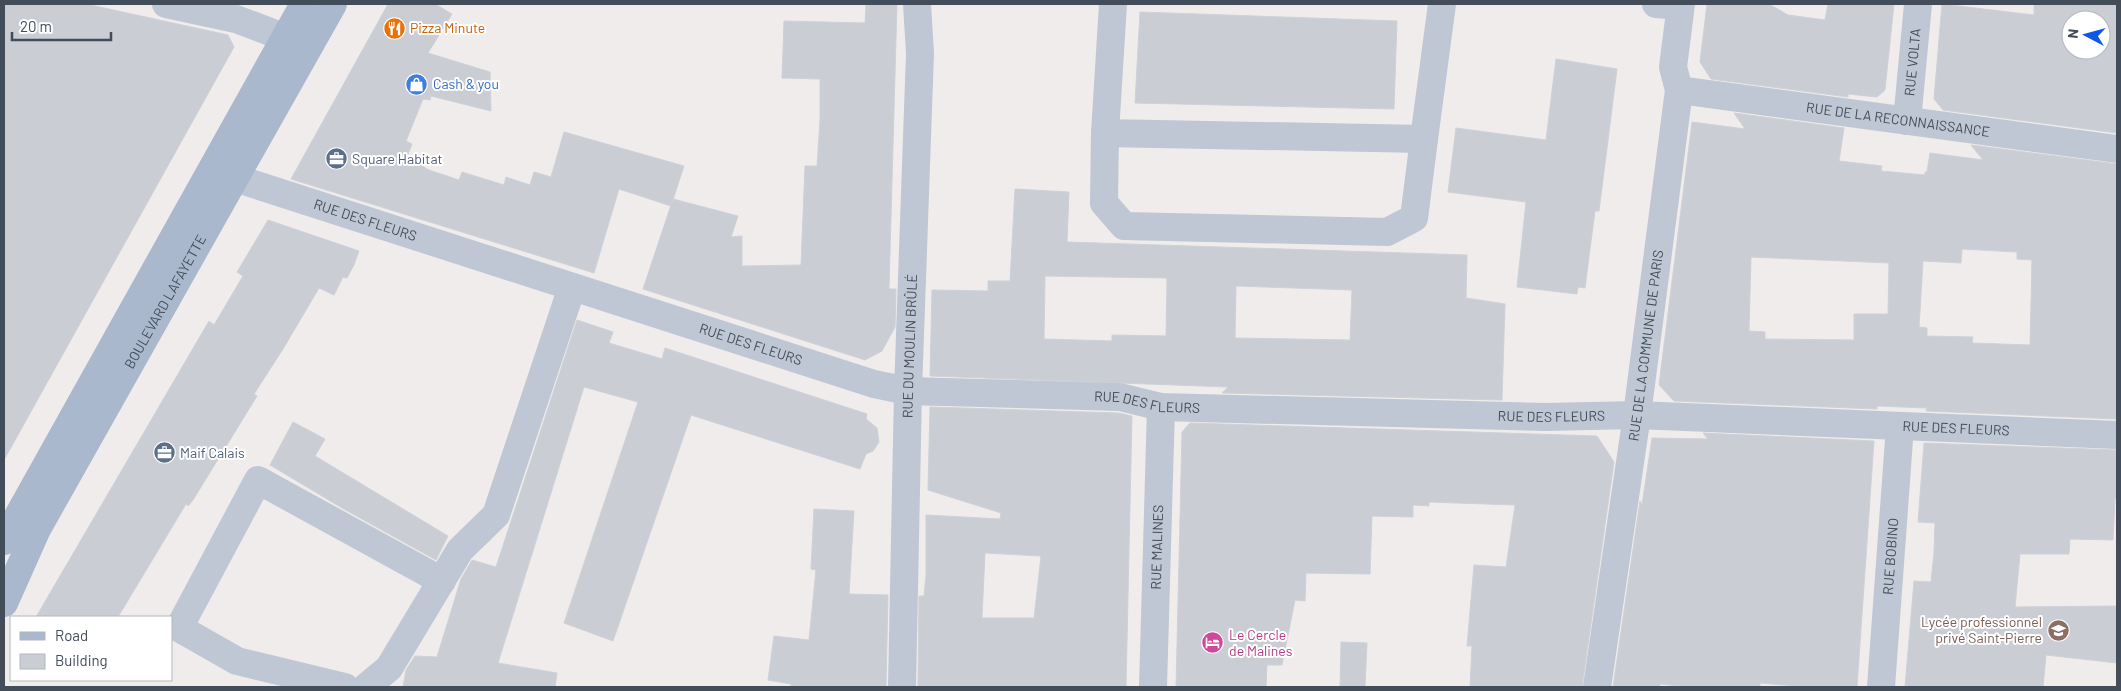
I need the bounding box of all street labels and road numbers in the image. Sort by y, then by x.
street label: RUE VOLTA [1900,27,1924,97]
street label: RUE DE LA RECONNAISSANCE [1805,98,1991,140]
street label: RUE DES FLEURS [312,195,419,244]
street label: BOULEVARD LAFAYETTE [120,231,209,371]
street label: RUE DE LA COMMUNE DE PARIS [1624,249,1666,442]
street label: RUE DU MOULIN BRÛLÉ [898,274,920,418]
street label: RUE DES FLEURS [697,319,805,368]
street label: RUE DES FLEURS [1094,387,1200,416]
street label: RUE DES FLEURS [1498,407,1605,425]
street label: RUE DES FLEURS [1902,417,2010,439]
street label: RUE MALINES [1147,504,1166,590]
street label: RUE BOBINO [1879,517,1901,595]

